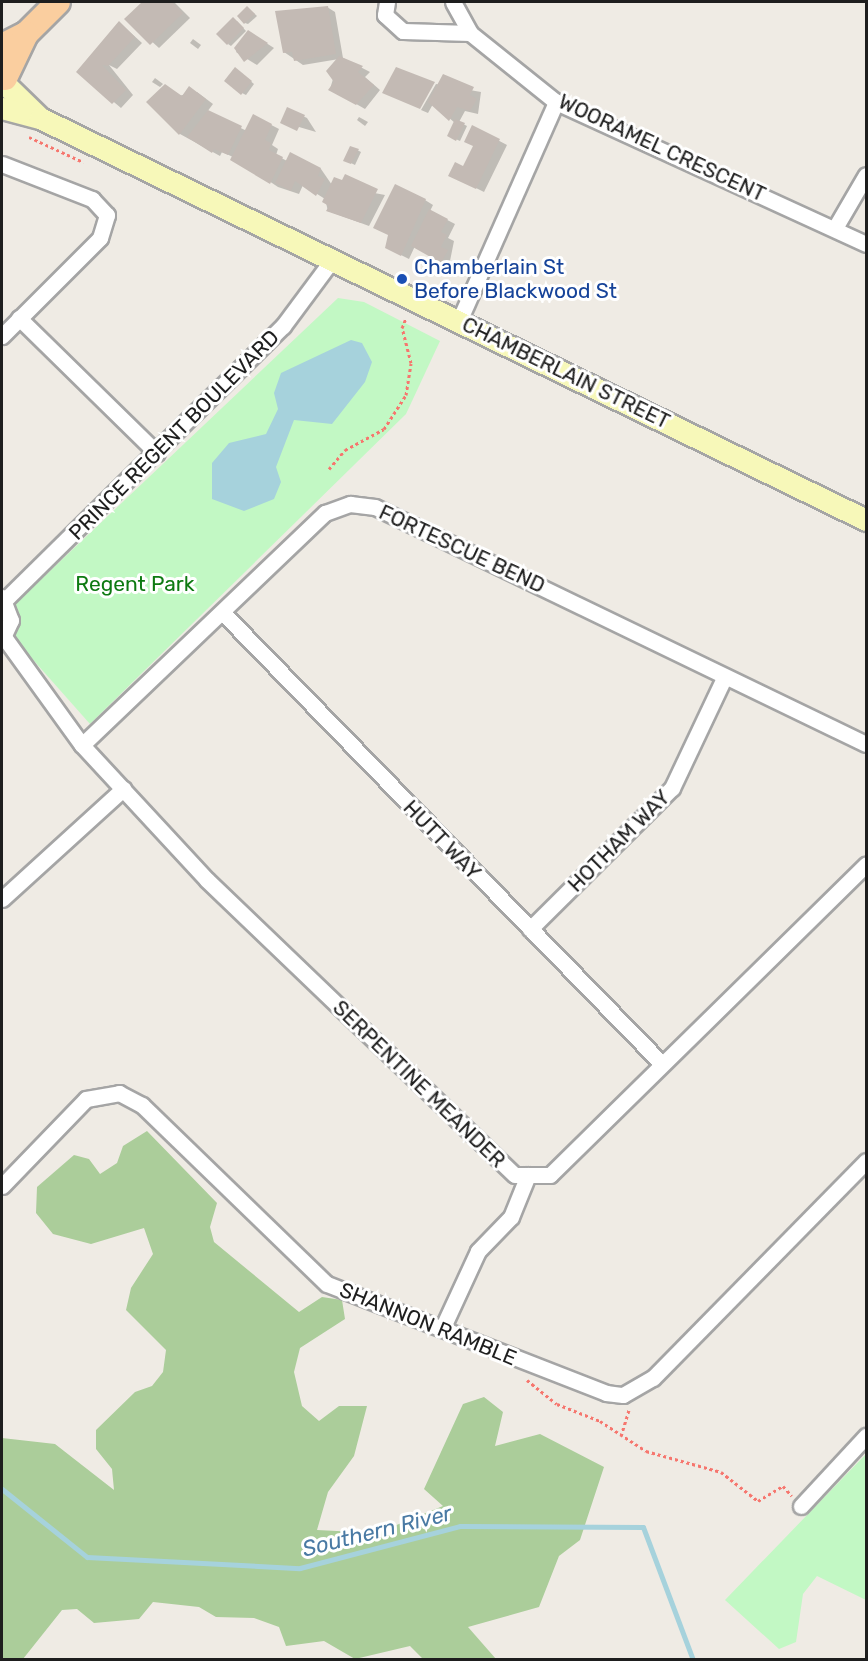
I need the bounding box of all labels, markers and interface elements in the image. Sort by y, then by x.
street label: WOORAMEL CRESCENT [554,89,770,207]
place label: Chamberlain St Before Blackwood St [414,254,617,304]
marker: Chamberlain St Before Blackwood St [395,272,409,286]
street label: CHAMBERLAIN STREET [458,312,674,434]
street label: PRINCE REGENT BOULEVARD [64,325,284,545]
street label: FORTESCUE BEND [375,499,549,599]
park label: Regent Park [75,571,195,597]
street label: HOTHAM WAY [563,785,675,897]
street label: HUTT WAY [398,795,486,885]
street label: SERPENTINE MEANDER [328,995,510,1173]
street label: SHANNON RAMBLE [336,1277,520,1371]
water label: Southern River [300,1500,454,1562]

